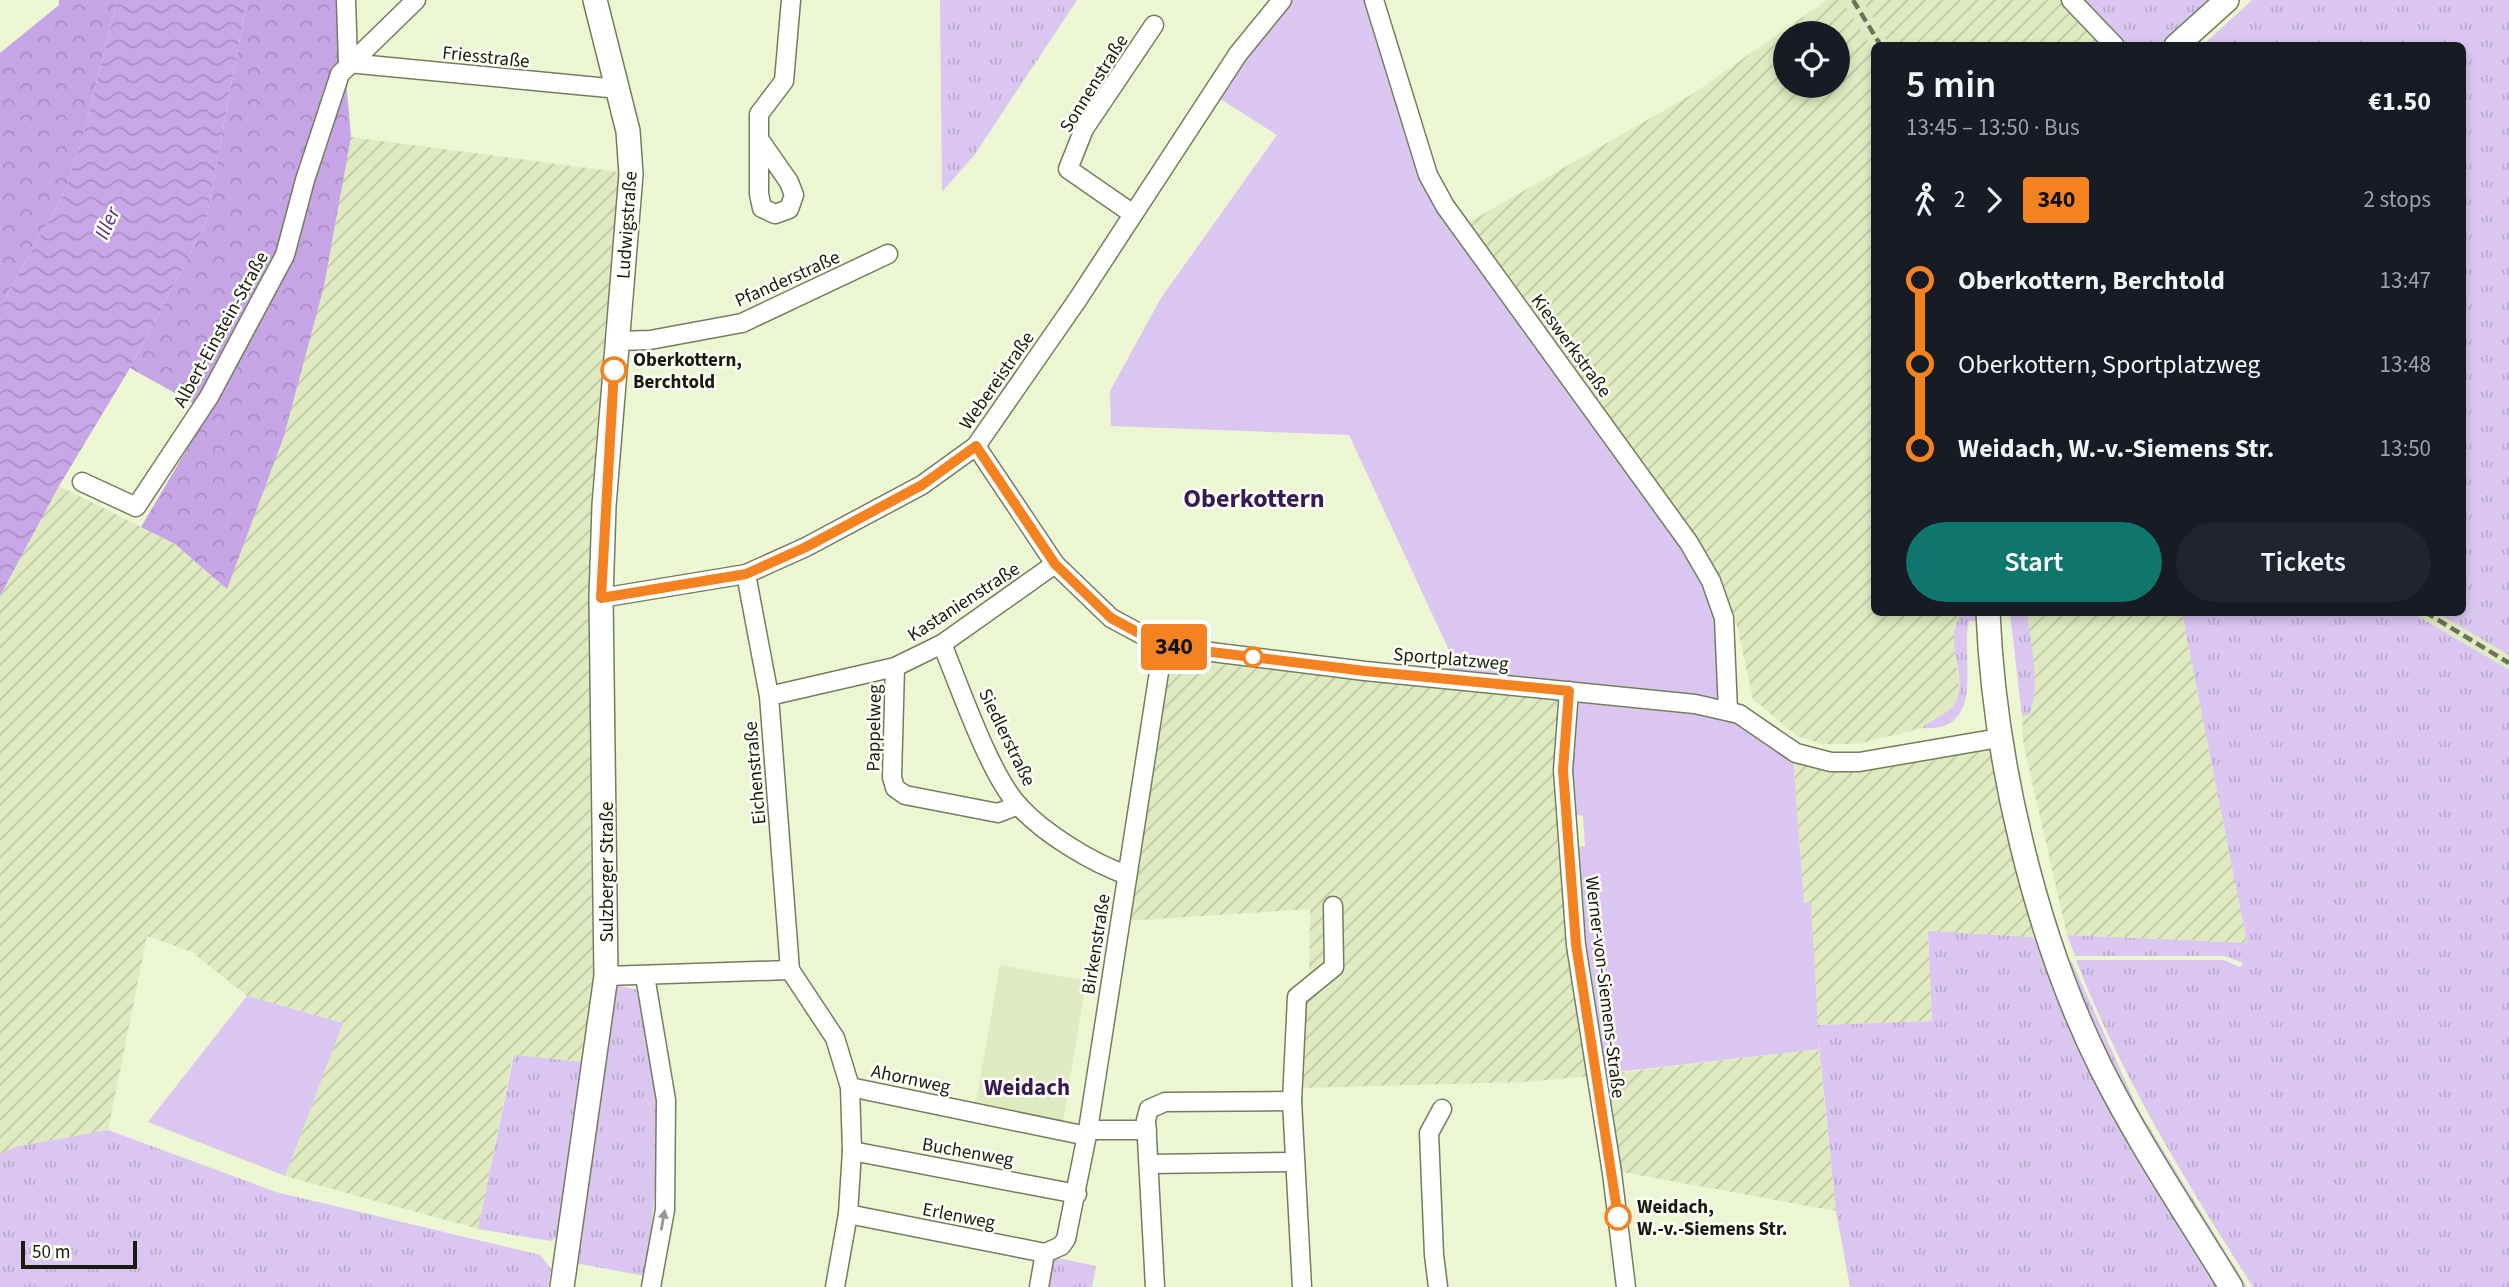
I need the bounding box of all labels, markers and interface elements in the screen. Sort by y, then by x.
map controls [1773,21,1850,98]
button: locate [1773,21,1850,98]
street label: Sonnenstraße [1053,30,1135,138]
street label: Friesstraße [441,39,531,76]
text: 5 min [1906,58,1996,112]
text: €1.50 [2368,83,2431,120]
text: 13:45 – 13:50 · Bus [1906,111,2080,144]
street label: Ludwigstraße [610,170,645,280]
icon: walk [1906,181,1944,219]
icon: forward [1975,181,2013,219]
text: 340 [2037,182,2075,217]
text: 2 [1954,183,1965,216]
text: 2 stops [2364,183,2431,216]
water label: Iller [87,201,128,244]
street label: Pfanderstraße [731,244,844,315]
street label: Albert-Einstein-Straße [167,247,275,413]
text: Oberkottern, Berchtold [1958,262,2225,299]
text: 13:47 [2380,264,2431,297]
street label: Kieswerkstraße [1524,289,1618,403]
street label: Webereistraße [953,326,1041,436]
text: Oberkottern, Sportplatzweg [1958,346,2260,383]
place label: Oberkottern, Berchtold [633,347,742,396]
text: 13:48 [2380,348,2431,381]
marker: Oberkottern, Berchtold [601,357,627,383]
text: Weidach, W.-v.-Siemens Str. [1958,430,2274,467]
text: 13:50 [2380,432,2431,465]
district label: Oberkottern [1183,480,1325,517]
button: Start [1906,522,2162,602]
button: Tickets [2176,522,2431,602]
street label: Kastanienstraße [902,556,1025,649]
line badge: 340 [1134,624,1214,670]
text: 340 [1155,629,1193,664]
street label: Sportplatzweg [1392,641,1510,678]
unlabelled marker [1243,647,1263,667]
street label: Pappelweg [860,684,889,772]
street label: Siedlerstraße [971,684,1042,791]
street label: Eichenstraße [738,720,773,826]
street label: Sulzberger Straße [594,801,621,943]
street label: Werner-von-Siemens-Straße [1577,875,1632,1100]
street label: Birkenstraße [1075,892,1118,996]
street label: Ahornweg [869,1058,953,1101]
district label: Weidach [984,1071,1070,1104]
street label: Buchenweg [920,1131,1016,1174]
place label: Weidach, W.-v.-Siemens Str. [1637,1194,1787,1243]
street label: Erlenweg [920,1196,998,1237]
marker: Weidach, W.-v.-Siemens Str. [1605,1204,1631,1230]
one-way arrow [658,1209,669,1231]
scale bar [21,1238,136,1270]
text: 50 m [32,1239,70,1266]

